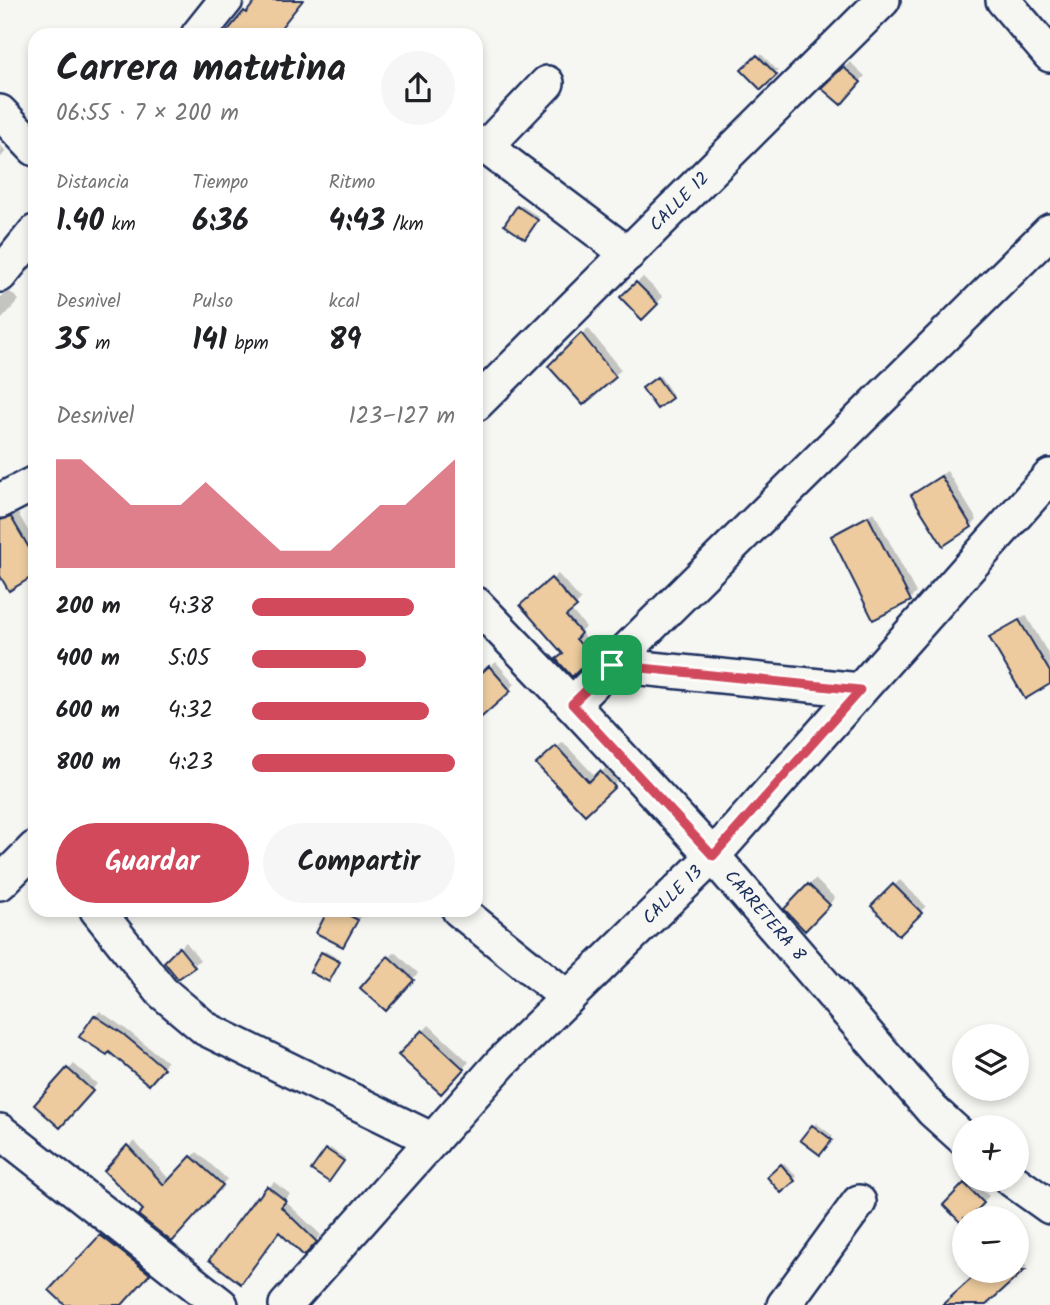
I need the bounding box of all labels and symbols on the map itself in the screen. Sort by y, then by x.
street label: CALLE 12 [643,165,717,239]
pin [582,635,642,695]
street label: CALLE 13 [636,859,710,932]
street label: CARRETERA 8 [717,864,813,968]

